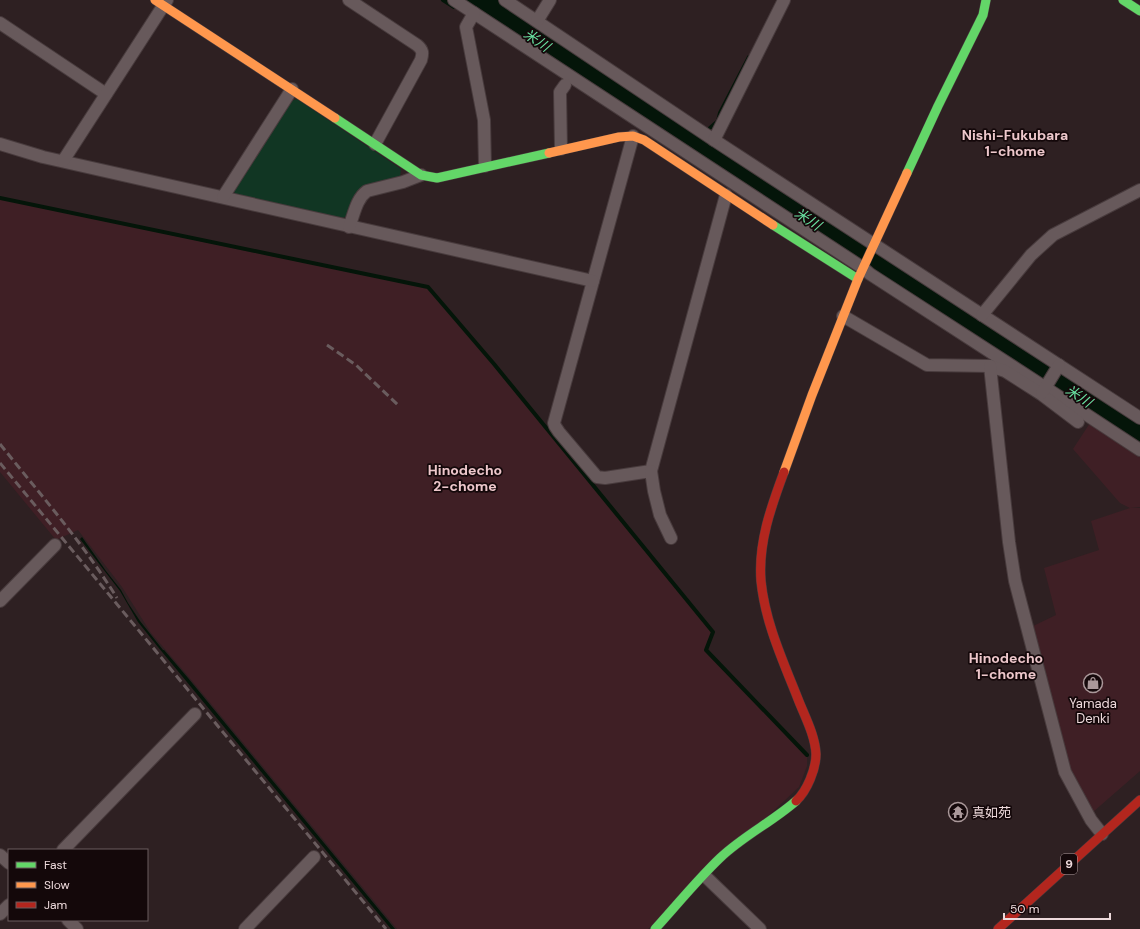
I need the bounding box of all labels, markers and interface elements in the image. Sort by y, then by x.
water label: 米川 [520,25,555,56]
district label: Nishi-Fukubara 1-chome [962,126,1068,160]
water label: 米川 [791,204,826,235]
water label: 米川 [1062,381,1097,412]
district label: Hinodecho 2-chome [428,461,502,495]
district label: Hinodecho 1-chome [969,649,1043,683]
shop icon: Yamada Denki [1082,672,1104,694]
place label: Yamada Denki [1069,695,1117,727]
temple icon: 真如苑 [947,801,969,823]
place label: 真如苑 [972,804,1011,821]
legend [8,849,148,921]
road number: 9 [1061,854,1077,874]
text: Fast [44,857,67,873]
text: Slow [44,877,70,893]
scale bar [1004,895,1110,921]
text: Jam [44,897,67,913]
text: 50 m [1010,901,1039,917]

